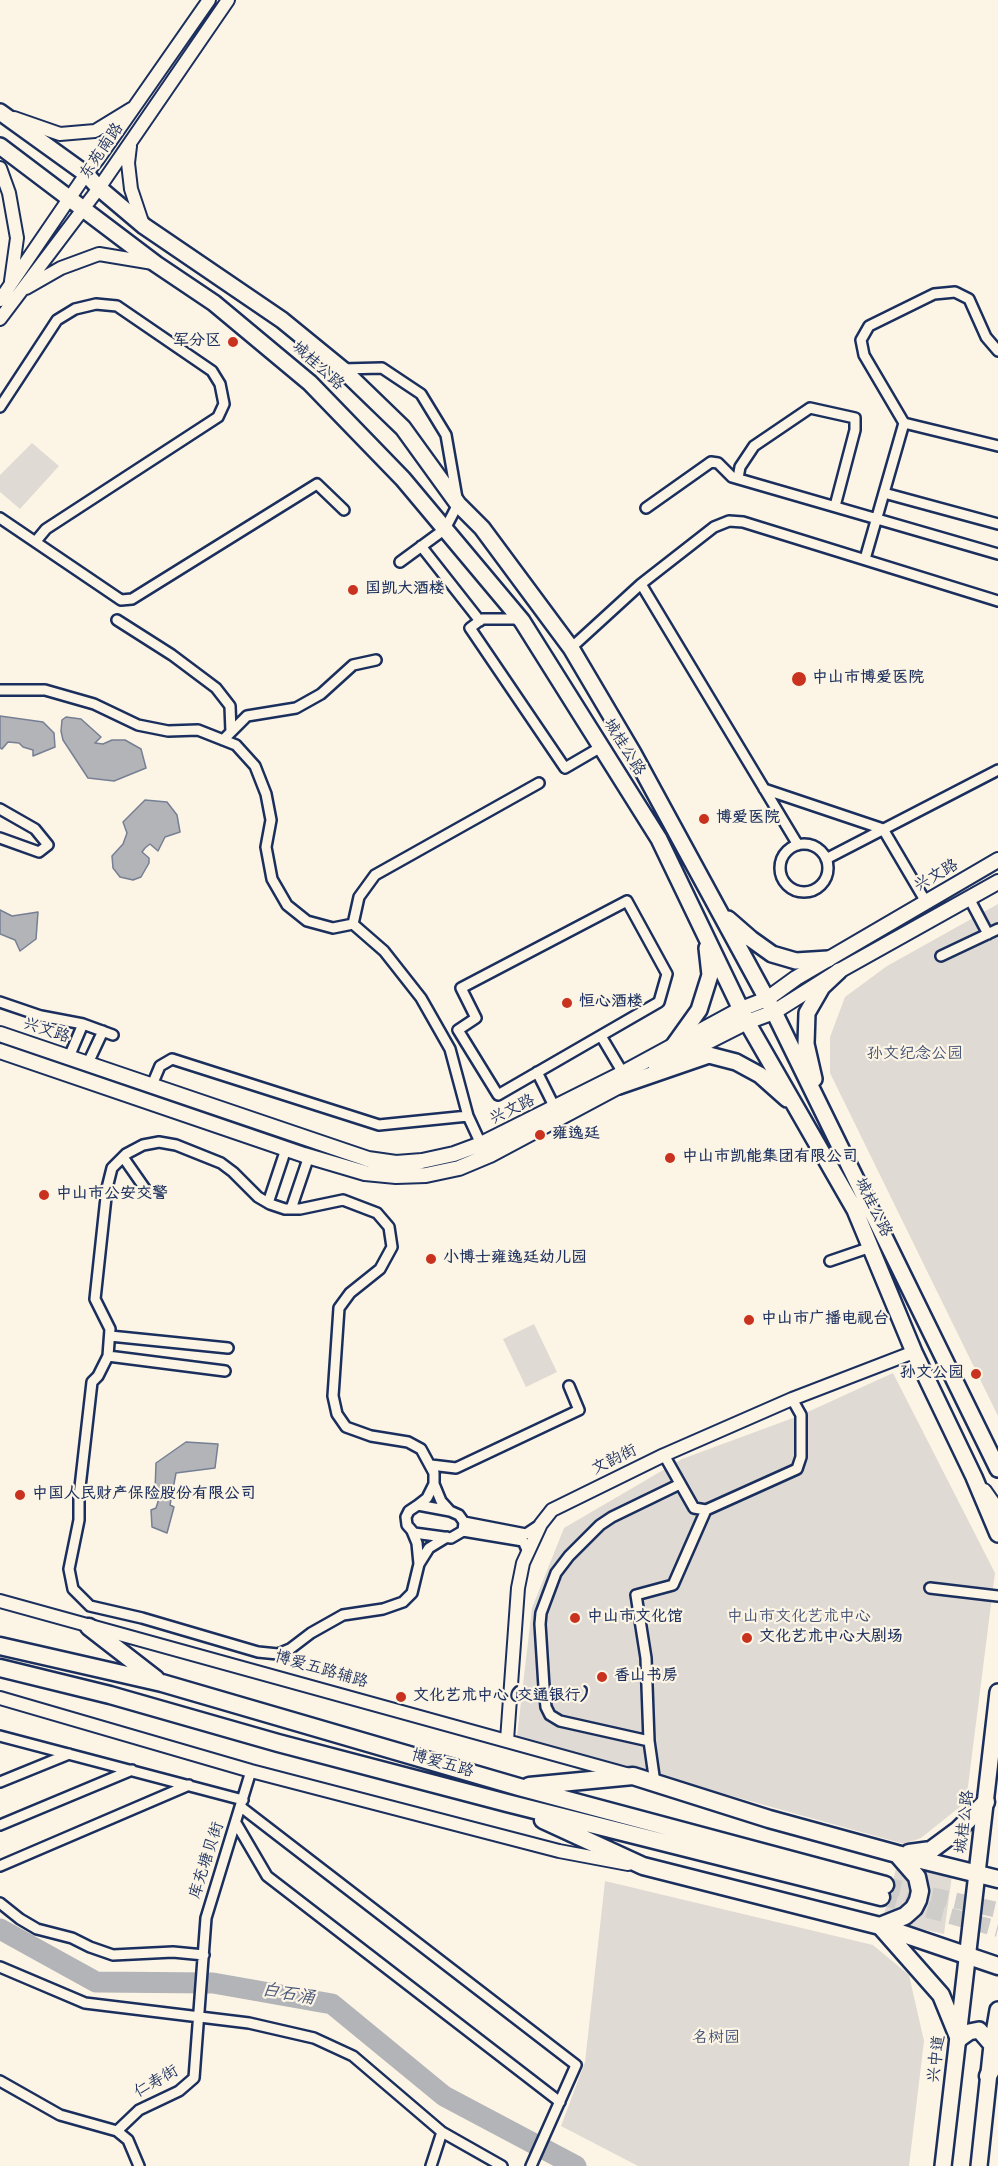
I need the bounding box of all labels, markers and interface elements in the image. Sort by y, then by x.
street label: 东苑南路 [77,120,129,184]
place label: 军分区 [173,332,221,352]
marker: 军分区 [226,335,240,349]
street label: 城桂公路 [287,338,347,396]
place label: 国凯大酒楼 [365,580,445,600]
marker: 国凯大酒楼 [346,583,360,597]
place label: 中山市博爱医院 [812,669,924,689]
marker: 中山市博爱医院 [790,670,808,688]
street label: 城桂公路 [598,716,648,780]
place label: 博爱医院 [716,809,780,829]
marker: 博爱医院 [697,812,711,826]
street label: 兴文路 [911,857,963,897]
place label: 恒心酒楼 [579,993,643,1013]
marker: 恒心酒楼 [560,996,574,1010]
street label: 兴文路 [20,1015,72,1049]
park label: 孙文纪念公园 [867,1045,963,1065]
street label: 兴文路 [487,1092,539,1130]
place label: 雍逸廷 [552,1125,600,1145]
marker: 雍逸廷 [533,1128,547,1142]
place label: 中山市凯能集团有限公司 [682,1148,858,1168]
marker: 中山市凯能集团有限公司 [663,1151,677,1165]
street label: 城桂公路 [849,1175,895,1241]
place label: 中山市公安交警 [56,1185,168,1205]
marker: 中山市公安交警 [37,1188,51,1202]
place label: 小博士雍逸廷幼儿园 [443,1249,587,1269]
marker: 小博士雍逸廷幼儿园 [424,1252,438,1266]
place label: 中山市广播电视台 [761,1310,889,1330]
marker: 中山市广播电视台 [742,1313,756,1327]
place label: 孙文公园 [900,1364,964,1384]
marker: 孙文公园 [969,1367,983,1381]
street label: 文韵街 [589,1442,641,1480]
place label: 中国人民财产保险股份有限公司 [32,1485,256,1505]
marker: 中国人民财产保险股份有限公司 [13,1488,27,1502]
place label: 中山市文化馆 [587,1608,683,1628]
park label: 中山市文化艺术中心 [727,1608,871,1628]
marker: 中山市文化馆 [568,1611,582,1625]
place label: 文化艺术中心大剧场 [759,1628,903,1648]
marker: 文化艺术中心大剧场 [740,1631,754,1645]
street label: 博爱五路辅路 [272,1649,370,1693]
place label: 香山书房 [614,1667,678,1687]
marker: 香山书房 [595,1670,609,1684]
place label: 文化艺术中心(交通银行) [413,1687,589,1707]
marker: 文化艺术中心(交通银行) [394,1690,408,1704]
street label: 博爱五路 [409,1747,475,1783]
street label: 城桂公路 [953,1789,979,1855]
street label: 库充塘贝街 [187,1820,229,1902]
water label: 白石涌 [260,1981,316,2011]
park label: 名树园 [692,2029,740,2049]
street label: 兴中道 [926,2034,950,2084]
street label: 仁寿街 [131,2063,183,2103]

